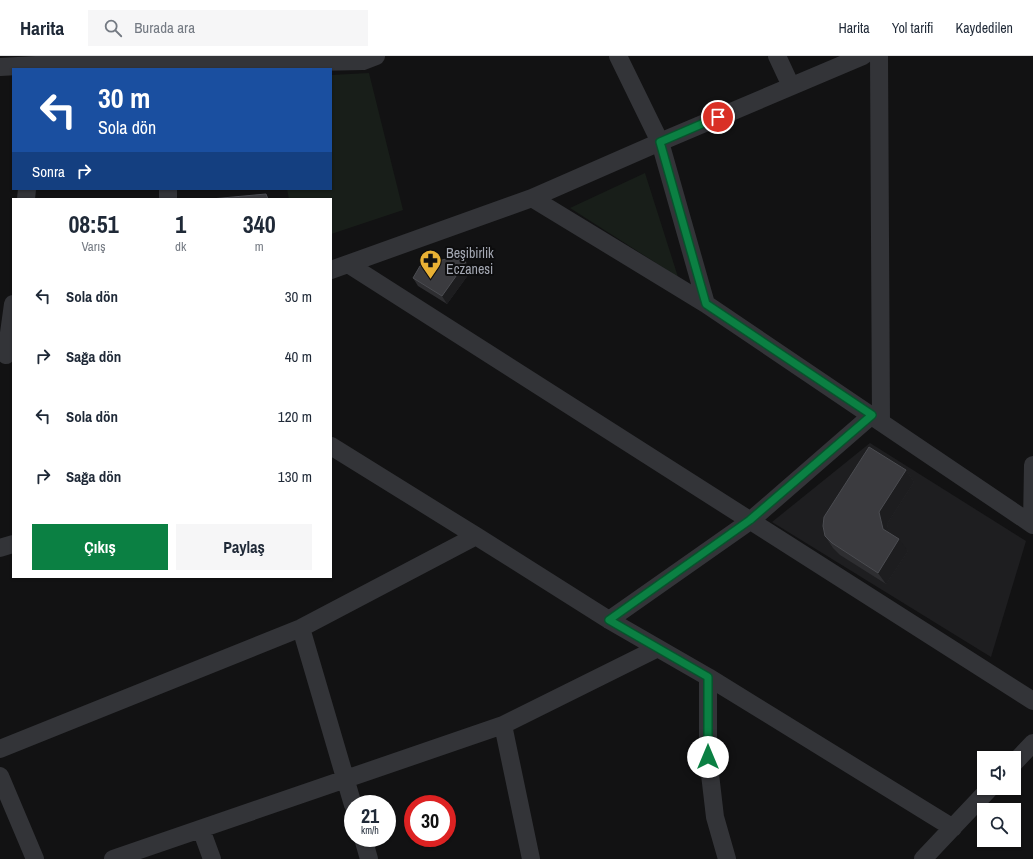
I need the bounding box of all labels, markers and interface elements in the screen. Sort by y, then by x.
search box [88,10,368,46]
text: Harita [20,15,64,41]
icon: search [102,17,124,39]
text: Burada ara [134,17,195,38]
text: Harita [838,19,870,37]
text: Yol tarifi [892,19,934,37]
text: Kaydedilen [956,19,1013,37]
text: 30 m [98,79,150,117]
icon: left [32,84,84,136]
pin [701,100,735,134]
icon: arrive [707,106,729,128]
text: Sola dön [98,115,156,140]
icon: right [73,160,95,182]
text: Sonra [32,161,65,182]
text: 08:51 [68,208,119,240]
text: 1 [175,208,186,240]
text: 340 [243,208,276,240]
text: Varış [82,238,106,255]
text: dk [175,238,186,255]
text: m [255,238,264,255]
place label: Beşibirlik Eczanesi [446,244,494,278]
pharmacy icon: Beşibirlik Eczanesi [418,248,444,281]
icon: left [32,285,54,307]
text: Sola dön [66,286,118,307]
text: 30 m [285,286,312,307]
icon: right [32,345,54,367]
text: Sağa dön [66,346,121,367]
text: 40 m [285,346,312,367]
icon: left [32,405,54,427]
text: Sola dön [66,406,118,427]
text: 120 m [278,406,312,427]
icon: right [32,465,54,487]
text: Sağa dön [66,466,121,487]
text: 130 m [278,466,312,487]
button: Çıkış [32,524,168,570]
button: Paylaş [176,524,312,570]
position arrow [687,736,729,778]
map controls [977,751,1021,847]
button: sound [977,751,1021,795]
speed limit sign: 30 [404,795,456,847]
text: 21 [361,802,379,829]
button: search [977,803,1021,847]
text: km/h [361,824,379,837]

